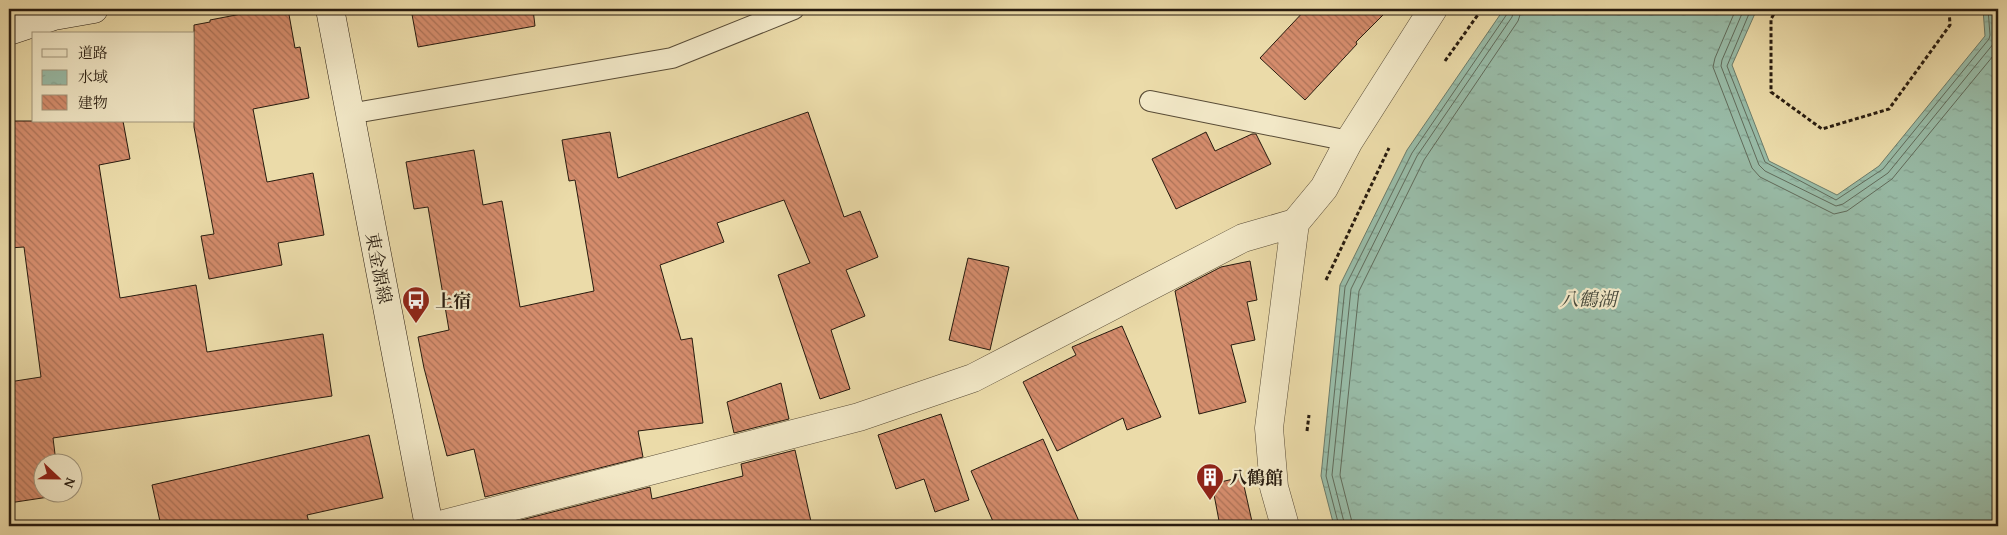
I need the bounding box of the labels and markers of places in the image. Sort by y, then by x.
bus stop icon: 上宿 [401,285,431,324]
place label: 上宿 [435,287,471,314]
building icon: 八鶴館 [1195,462,1225,501]
place label: 八鶴館 [1229,464,1283,491]

